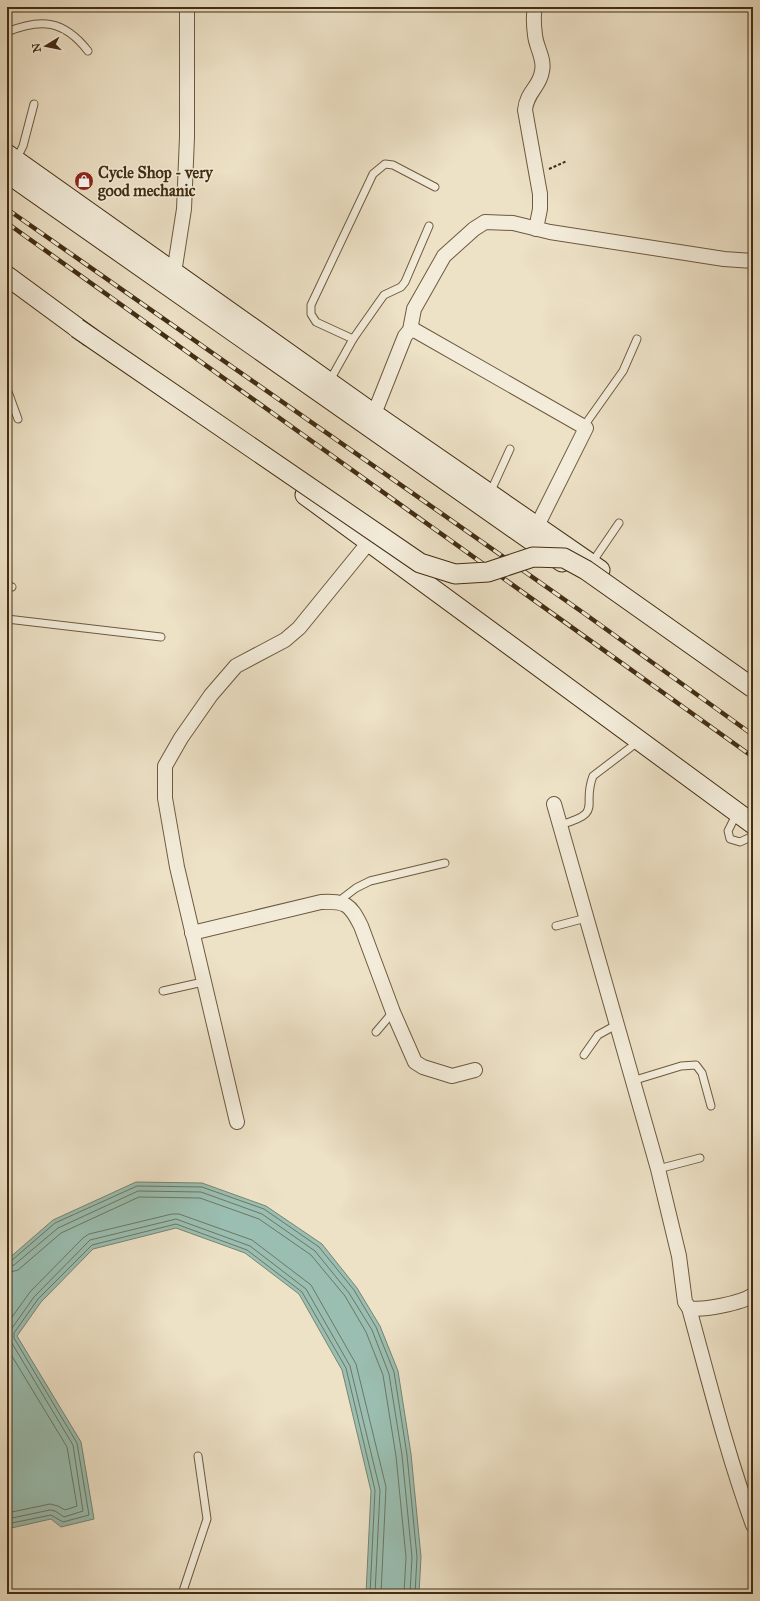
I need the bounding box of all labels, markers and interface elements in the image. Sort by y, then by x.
north arrow [26,26,66,66]
text: N [29,41,44,53]
place label: Cycle Shop - very good mechanic [98,163,214,201]
shop icon: Cycle Shop - very good mechanic [73,170,95,192]

